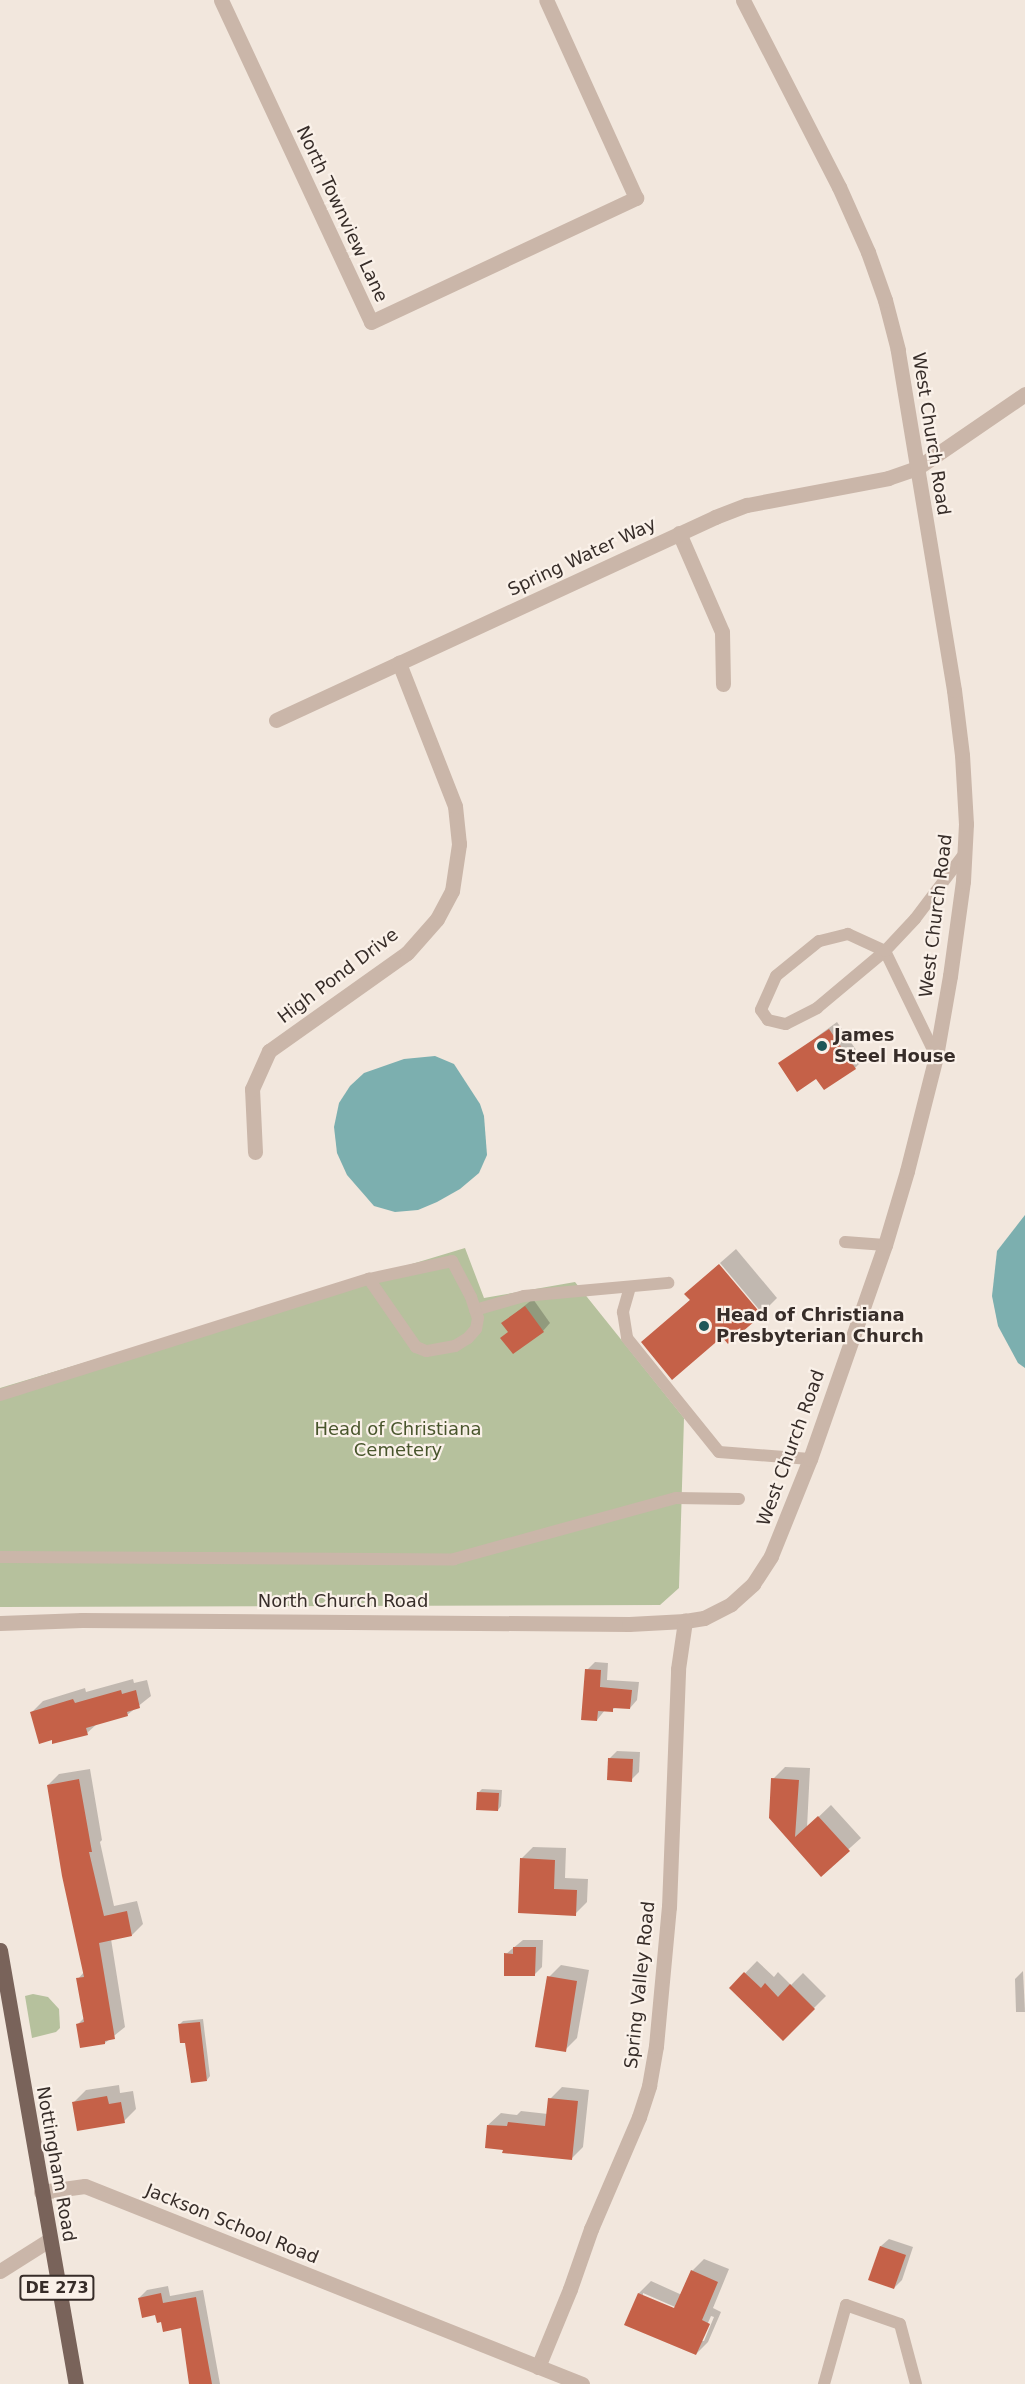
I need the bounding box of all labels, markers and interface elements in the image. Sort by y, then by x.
street label: North Townview Lane [292,122,392,306]
street label: West Church Road [907,351,955,517]
street label: Spring Water Way [504,513,660,601]
street label: West Church Road [915,833,957,999]
street label: High Pond Drive [274,924,402,1028]
place label: James Steel House [834,1025,956,1068]
marker: James Steel House [815,1039,829,1053]
place label: Head of Christiana Presbyterian Church [716,1305,924,1348]
marker: Head of Christiana Presbyterian Church [697,1319,711,1333]
street label: West Church Road [753,1367,829,1529]
park label: Head of Christiana Cemetery [314,1419,482,1462]
street label: North Church Road [258,1590,428,1612]
street label: Spring Valley Road [620,1900,660,2070]
street label: Nottingham Road [32,2085,80,2243]
street label: Jackson School Road [142,2179,322,2269]
road number: DE 273 [18,2275,96,2301]

